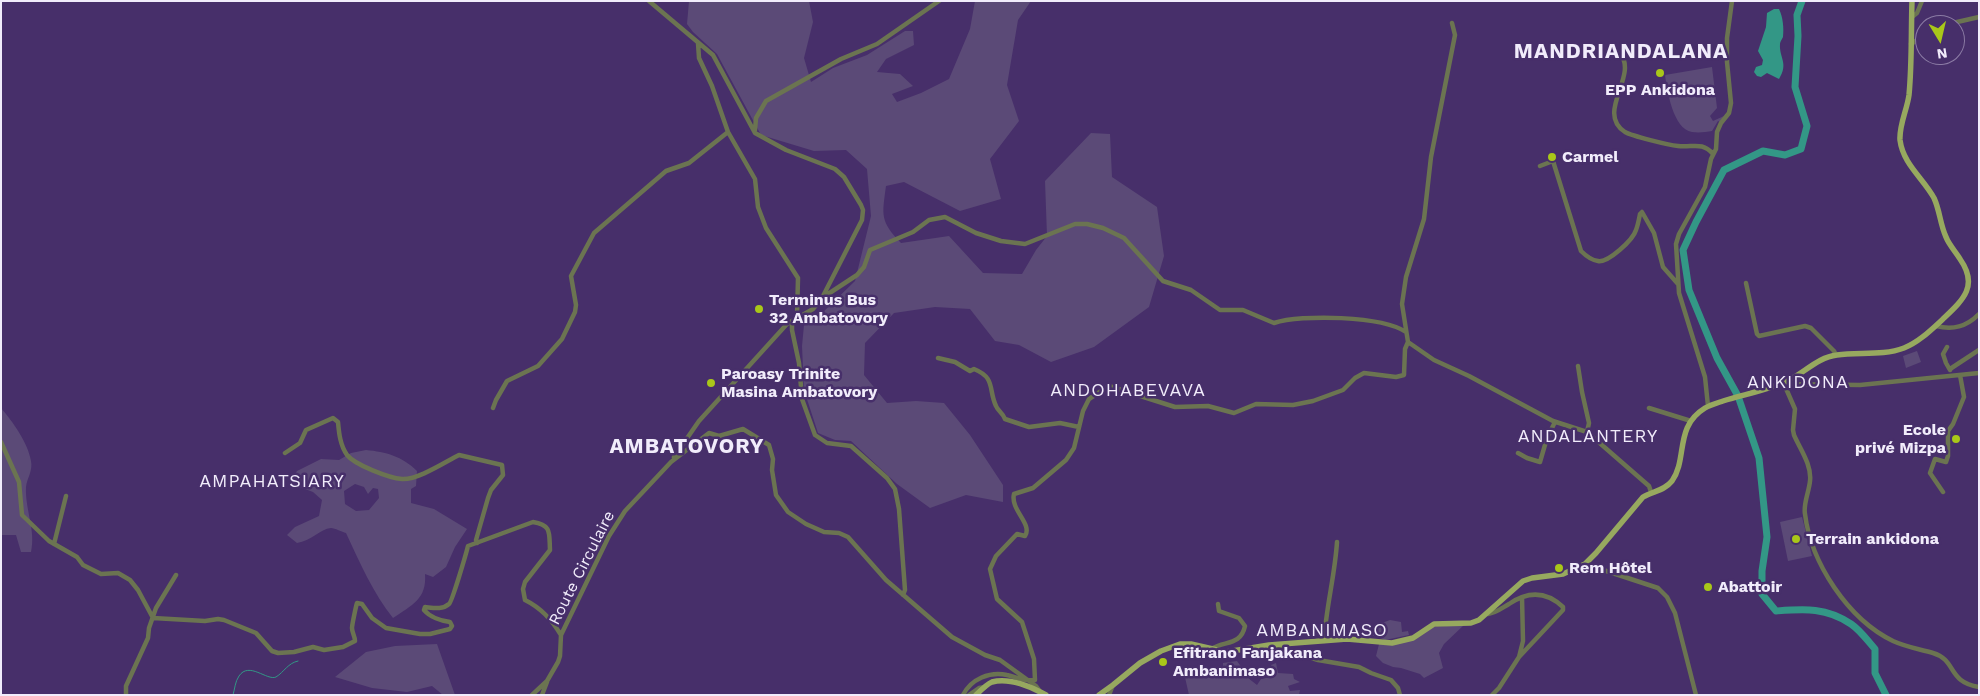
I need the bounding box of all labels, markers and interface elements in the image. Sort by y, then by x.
north arrow [1915,15,1965,65]
district label: MANDRIANDALANA [1512,39,1730,65]
text: N [1936,45,1949,63]
marker: EPP Ankidona [1654,67,1666,79]
place label: EPP Ankidona [1605,80,1715,100]
place label: Carmel [1562,147,1619,167]
marker: Carmel [1546,151,1558,163]
place label: Terminus Bus 32 Ambatovory [769,290,888,328]
marker: Terminus Bus 32 Ambatovory [753,303,765,315]
place label: Paroasy Trinite Masina Ambatovory [721,364,877,402]
district label: ANKIDONA [1746,372,1850,394]
marker: Paroasy Trinite Masina Ambatovory [705,377,717,389]
district label: ANDOHABEVAVA [1049,380,1207,402]
place label: Ecole privé Mizpa [1855,420,1946,458]
district label: ANDALANTERY [1516,426,1660,448]
marker: Ecole privé Mizpa [1950,433,1962,445]
district label: AMBATOVORY [608,434,766,460]
district label: AMPAHATSIARY [198,471,346,493]
street label: Route Circulaire [545,508,619,628]
place label: Terrain ankidona [1806,529,1939,549]
marker: Terrain ankidona [1790,533,1802,545]
place label: Rem Hôtel [1569,558,1652,578]
marker: Rem Hôtel [1553,562,1565,574]
place label: Abattoir [1718,577,1782,597]
marker: Abattoir [1702,581,1714,593]
district label: AMBANIMASO [1255,620,1389,642]
place label: Efitrano Fanjakana Ambanimaso [1173,643,1322,681]
marker: Efitrano Fanjakana Ambanimaso [1157,656,1169,668]

